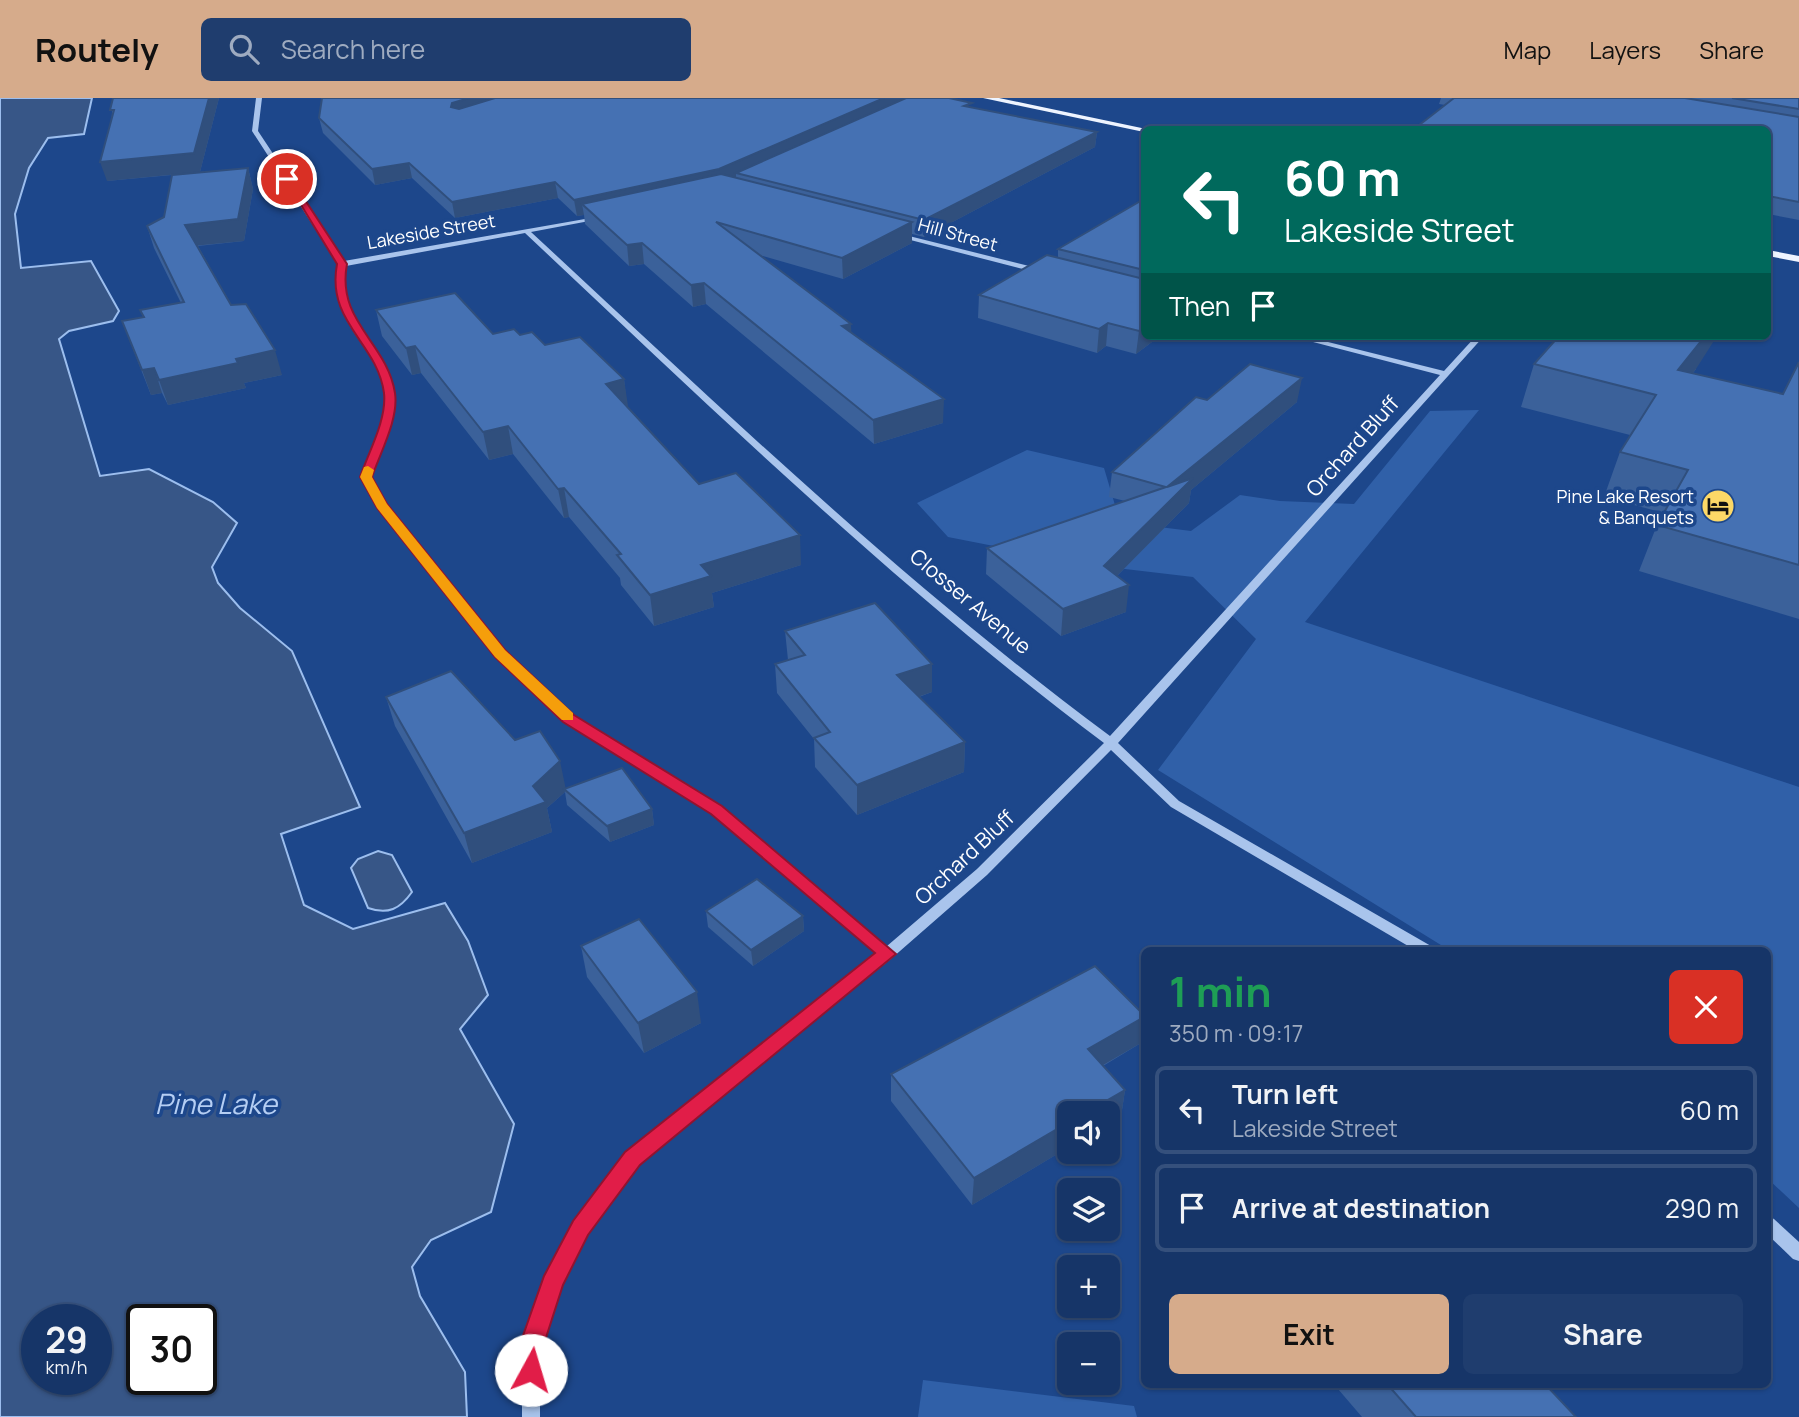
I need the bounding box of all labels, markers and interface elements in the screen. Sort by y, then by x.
search box [201,18,691,81]
text: Routely [35,27,159,72]
icon: search [225,30,263,68]
text: Search here [281,31,425,67]
text: Map [1504,33,1551,66]
text: Layers [1589,33,1661,66]
text: Share [1699,33,1764,66]
text: 60 m [1284,144,1401,211]
pin [257,149,317,209]
icon: left [1169,154,1260,245]
icon: arrive [268,160,306,198]
street label: Lakeside Street [365,208,497,254]
text: Lakeside Street [1284,208,1515,252]
street label: Hill Street [916,212,1000,256]
icon: arrive [1244,287,1282,325]
text: Then [1169,288,1230,324]
street label: Orchard Bluff [1299,390,1405,502]
place label: Pine Lake Resort & Banquets [1556,484,1694,529]
hotel icon: Pine Lake Resort & Banquets [1699,487,1737,525]
street label: Closser Avenue [904,542,1038,660]
street label: Orchard Bluff [908,804,1020,910]
text: 1 min [1169,962,1272,1020]
button: close [1669,970,1743,1044]
text: 350 m · 09:17 [1169,1017,1303,1049]
text: Turn left [1232,1076,1339,1112]
water label: Pine Lake [155,1084,279,1122]
icon: left [1173,1091,1211,1129]
text: 60 m [1680,1092,1739,1128]
map controls [1057,1101,1120,1395]
button: sound [1057,1101,1120,1164]
text: Lakeside Street [1232,1112,1398,1144]
button: layers [1057,1178,1120,1241]
icon: arrive [1173,1189,1211,1227]
text: Arrive at destination [1232,1190,1490,1226]
text: 290 m [1665,1190,1739,1226]
button: + [1057,1255,1120,1318]
button: Exit [1169,1294,1449,1374]
button: Share [1463,1294,1743,1374]
speed limit sign: 30 [126,1304,217,1395]
text: 29 [45,1316,88,1364]
button: − [1057,1332,1120,1395]
position arrow [494,1333,568,1407]
text: km/h [46,1355,87,1379]

